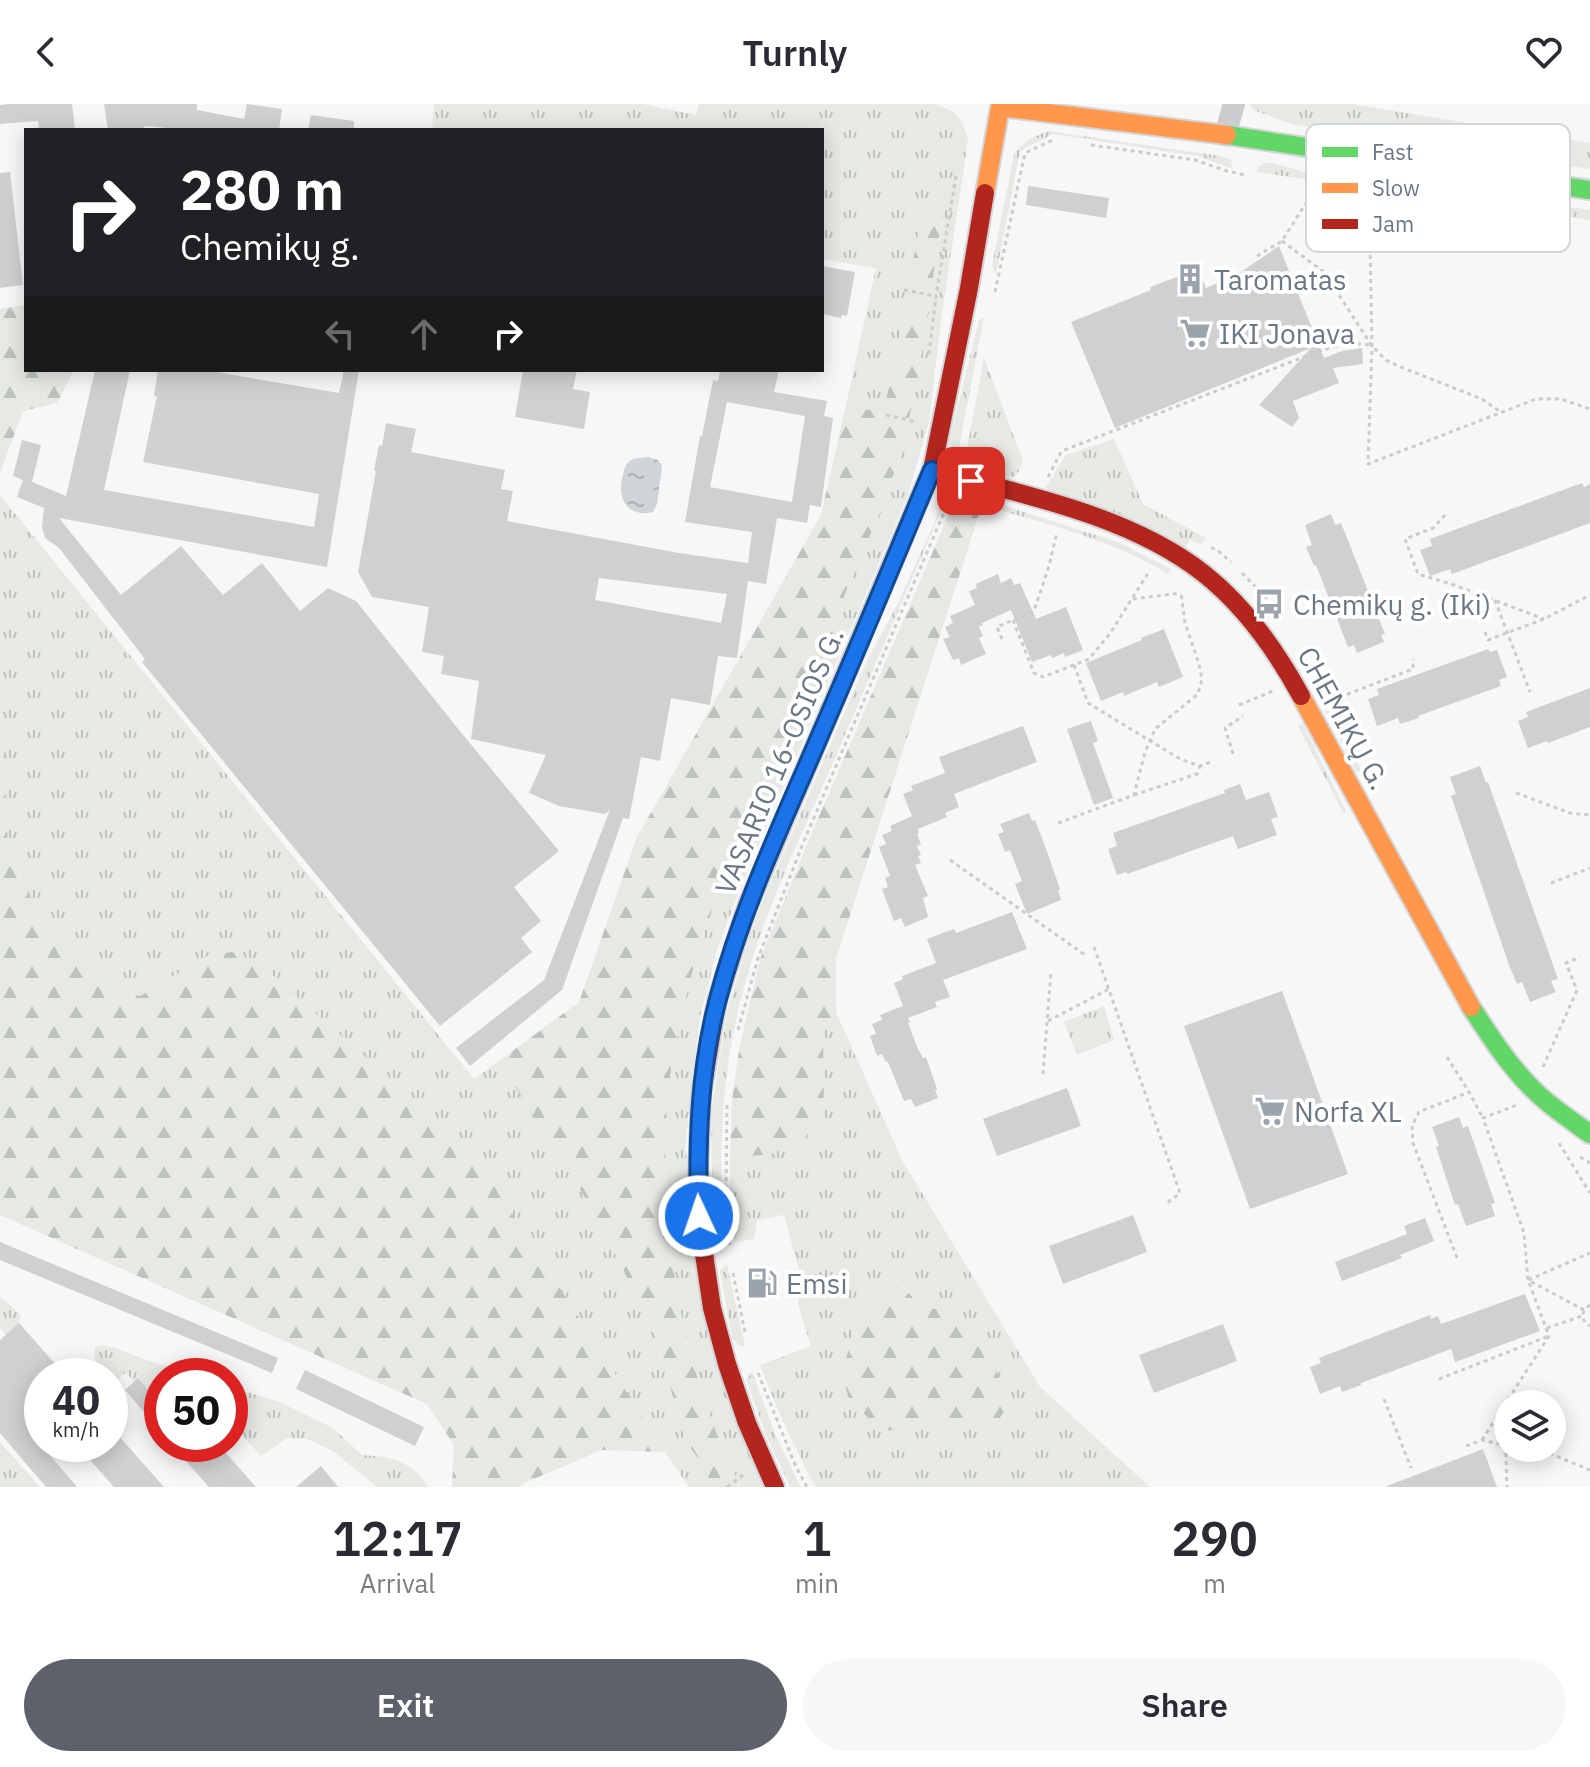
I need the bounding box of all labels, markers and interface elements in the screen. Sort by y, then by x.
text: Turnly [743,29,847,76]
icon: back [24,30,68,74]
icon: heart [1522,30,1566,74]
legend [1306,124,1570,252]
text: Fast [1372,137,1413,166]
text: 280 m [180,153,344,225]
icon: right [48,160,152,264]
text: Slow [1372,173,1420,202]
text: Jam [1372,209,1414,238]
text: Chemikų g. [180,223,360,270]
place label: Taromatas [1214,261,1347,298]
building icon: Taromatas [1173,262,1207,296]
icon: left [318,312,362,356]
icon: ahead [402,312,446,356]
icon: right [486,312,530,356]
place label: IKI Jonava [1219,315,1355,352]
supermarket icon: IKI Jonava [1178,316,1212,350]
pin [937,447,1005,515]
icon: arrive [949,459,993,503]
place label: Chemikų g. (Iki) [1293,586,1491,623]
bus stop icon: Chemikų g. (Iki) [1252,587,1286,621]
street label: VASARIO 16-OSIOS G. [706,622,852,900]
street label: CHEMIKŲ G. [1290,640,1398,796]
place label: Norfa XL [1294,1093,1402,1130]
supermarket icon: Norfa XL [1253,1094,1287,1128]
position arrow [657,1174,741,1258]
place label: Emsi [786,1265,847,1302]
fuel station icon: Emsi [745,1266,779,1300]
speed limit sign: 50 [144,1358,248,1462]
text: 40 [52,1374,100,1426]
map controls [1494,1390,1566,1462]
button: layers [1494,1390,1566,1462]
text: km/h [52,1416,100,1443]
text: 12:17 [332,1507,463,1569]
text: 1 [803,1507,831,1569]
text: 290 [1171,1507,1258,1569]
text: Arrival [360,1566,435,1600]
text: min [795,1566,839,1600]
text: m [1203,1566,1226,1600]
button: Exit [24,1659,787,1751]
button: Share [803,1659,1566,1751]

